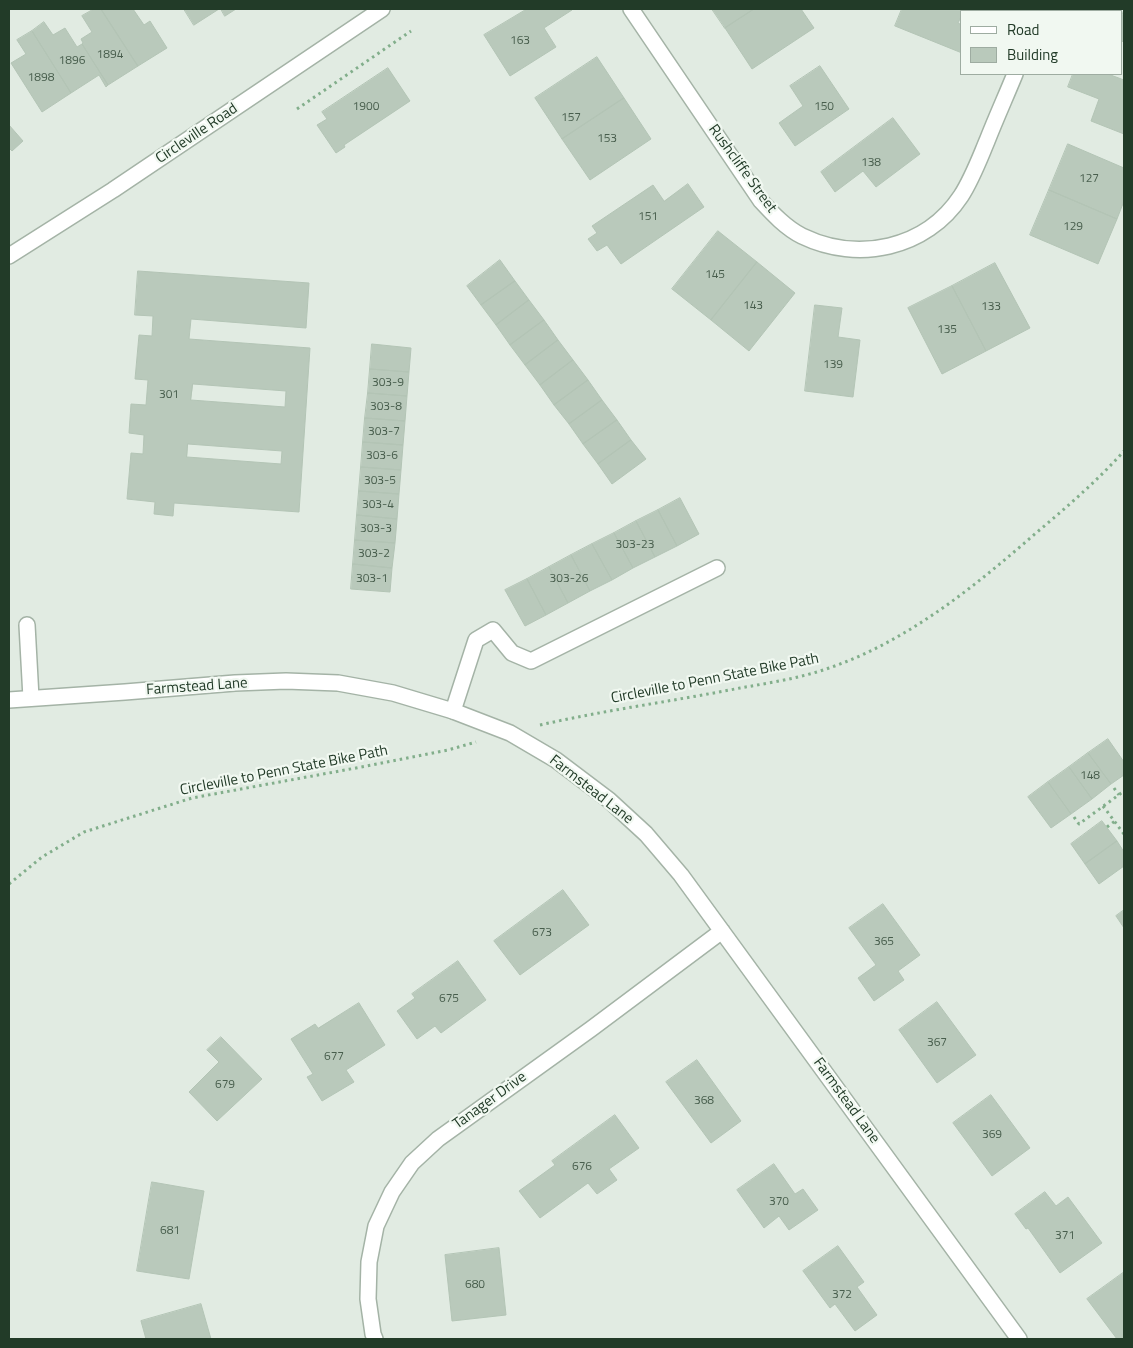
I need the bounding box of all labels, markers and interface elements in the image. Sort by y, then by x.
legend [960,10,1123,75]
text: Road [1007,18,1039,41]
house number: 163 [510,34,530,48]
text: Building [1007,43,1058,66]
house number: 1894 [97,48,123,62]
house number: 1896 [59,54,85,68]
house number: 1898 [28,71,54,85]
street label: Circleville Road [153,100,241,168]
house number: 1900 [353,100,379,114]
house number: 150 [814,100,834,114]
house number: 157 [561,111,581,125]
street label: Rushcliffe Street [704,121,780,217]
house number: 153 [597,132,617,146]
house number: 138 [861,156,881,170]
house number: 127 [1079,172,1099,186]
house number: 151 [638,210,658,224]
house number: 129 [1063,220,1083,234]
house number: 145 [705,268,725,282]
house number: 143 [743,299,763,313]
house number: 133 [981,300,1001,314]
house number: 135 [937,323,957,337]
house number: 139 [823,358,843,372]
house number: 303-9 [372,376,404,390]
house number: 301 [159,388,179,402]
house number: 303-8 [370,400,402,414]
house number: 303-7 [368,425,400,439]
house number: 303-6 [366,449,398,463]
house number: 303-5 [364,474,396,488]
house number: 303-4 [362,498,394,512]
house number: 303-3 [360,522,392,536]
house number: 303-23 [616,538,654,552]
house number: 303-2 [358,547,390,561]
house number: 303-1 [356,572,388,586]
house number: 303-26 [550,572,588,586]
street label: Circleville to Penn State Bike Path [609,650,821,708]
street label: Farmstead Lane [146,674,248,700]
street label: Circleville to Penn State Bike Path [178,742,390,800]
street label: Farmstead Lane [545,752,637,828]
house number: 148 [1080,769,1100,783]
house number: 673 [532,926,552,940]
house number: 365 [874,935,894,949]
house number: 675 [439,992,459,1006]
house number: 367 [927,1036,947,1050]
house number: 677 [324,1050,344,1064]
street label: Farmstead Lane [809,1055,883,1147]
street label: Tanager Drive [450,1068,530,1134]
house number: 679 [215,1078,235,1092]
house number: 368 [694,1094,714,1108]
house number: 369 [982,1128,1002,1142]
house number: 676 [572,1160,592,1174]
house number: 370 [769,1195,789,1209]
house number: 681 [160,1224,180,1238]
house number: 371 [1055,1229,1075,1243]
house number: 680 [465,1278,485,1292]
house number: 372 [832,1288,852,1302]

